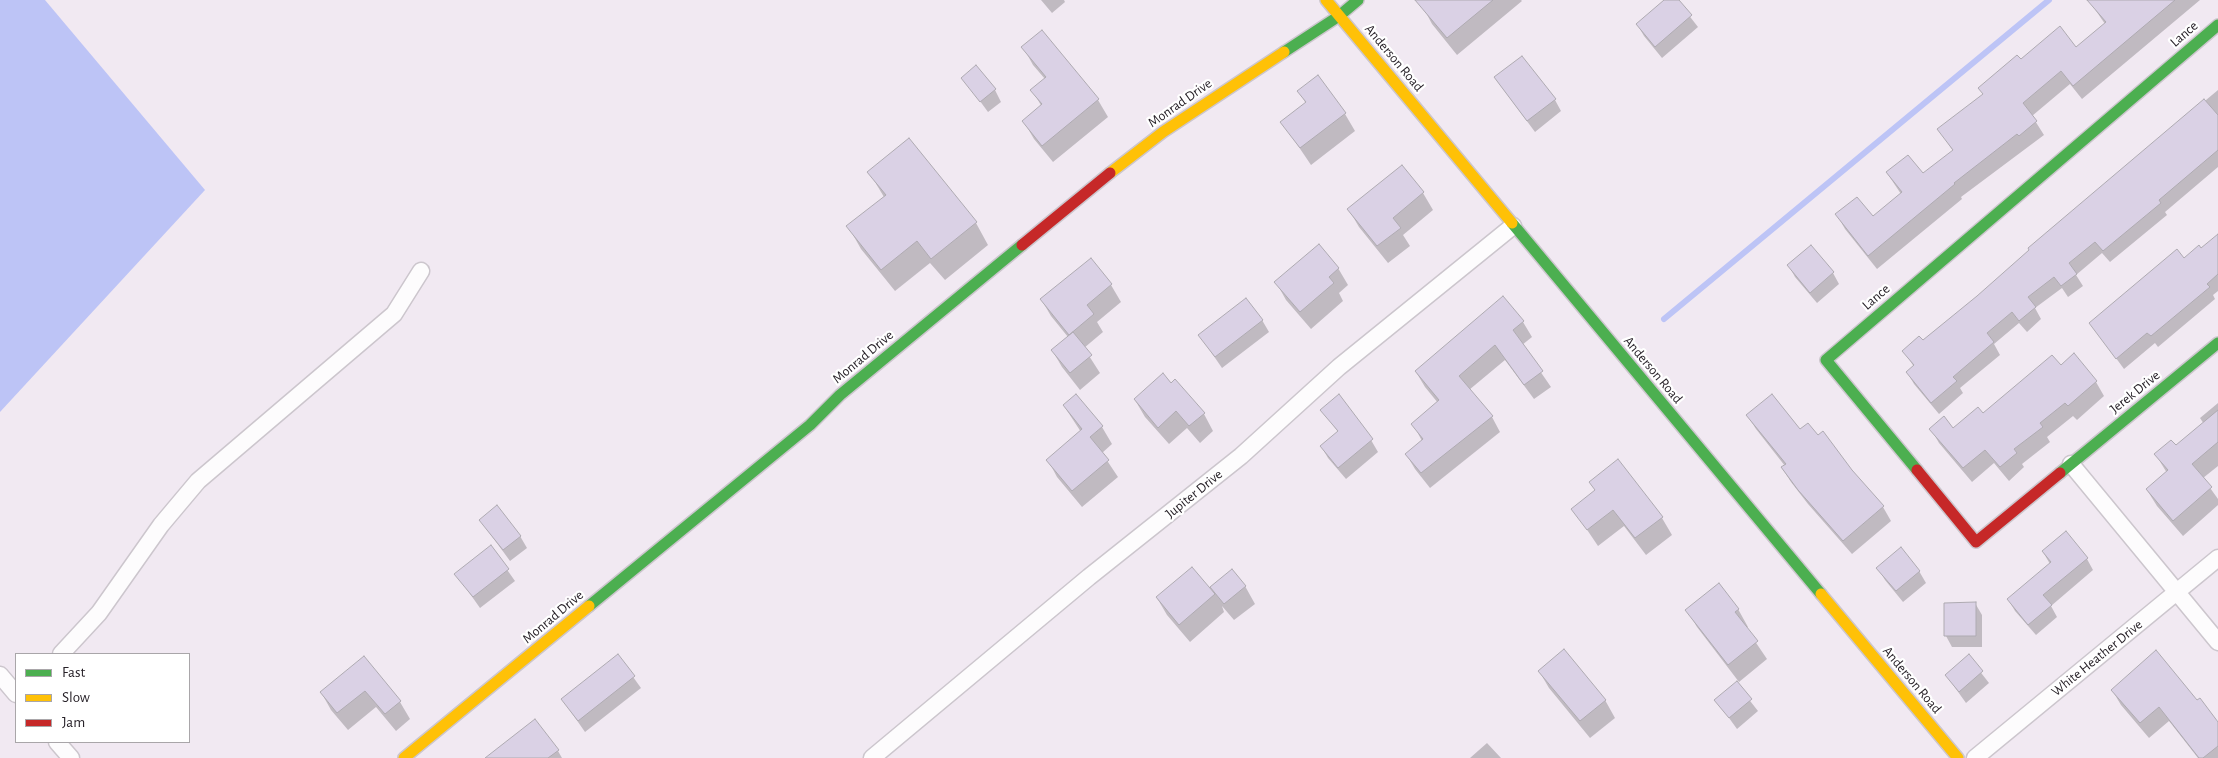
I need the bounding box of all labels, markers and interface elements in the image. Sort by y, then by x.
street label: Lance [2167,17,2201,51]
street label: Anderson Road [1361,21,1427,95]
street label: Monrad Drive [1145,75,1215,131]
street label: Lance [1859,280,1893,314]
street label: Monrad Drive [829,327,897,387]
street label: Anderson Road [1620,333,1686,407]
street label: Jerek Drive [2107,367,2163,417]
street label: Jupiter Drive [1162,466,1226,522]
street label: Monrad Drive [519,587,587,647]
street label: White Heather Drive [2048,616,2146,700]
street label: Anderson Road [1879,643,1945,717]
legend [15,653,190,743]
text: Fast [62,665,85,680]
text: Slow [62,690,90,705]
text: Jam [62,715,85,730]

